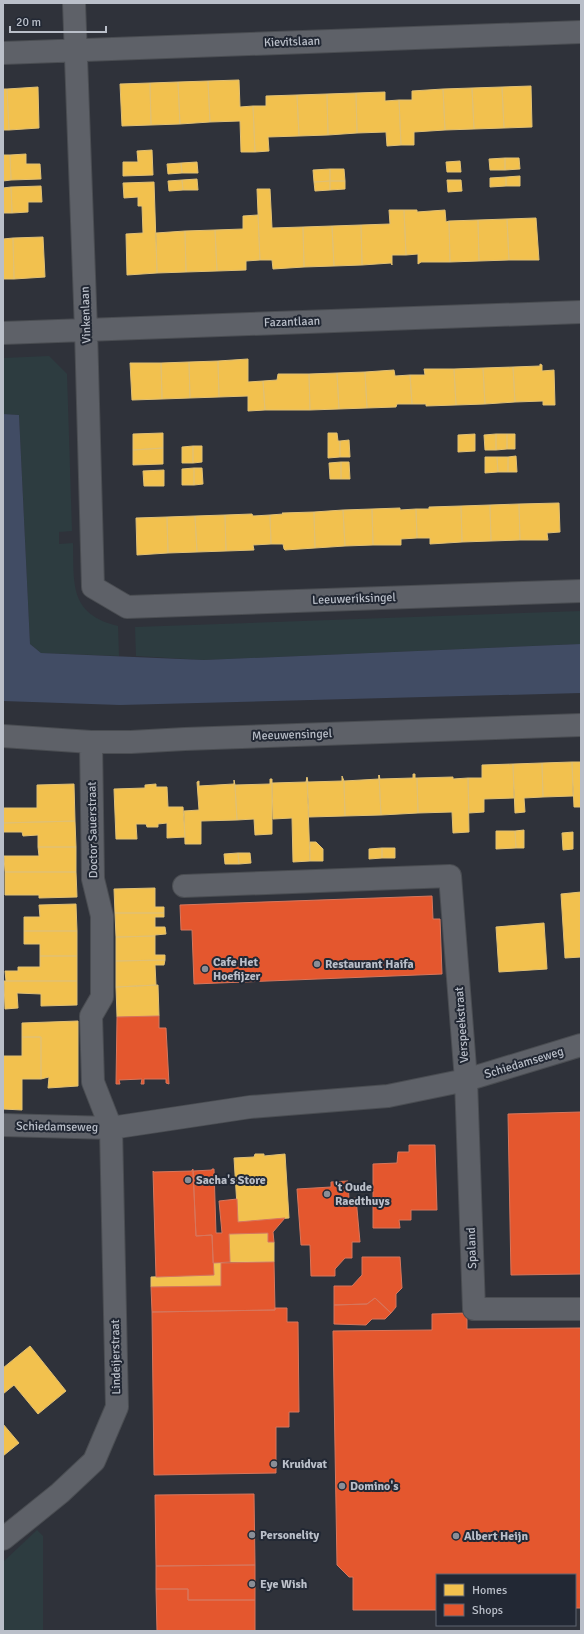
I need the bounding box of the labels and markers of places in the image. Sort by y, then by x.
place label: Cafe Het Hoefijzer [213,955,261,984]
place label: Restaurant Haifa [325,957,414,972]
marker: Restaurant Haifa [312,959,322,969]
marker: Cafe Het Hoefijzer [200,964,210,974]
place label: Sacha's Store [196,1173,266,1188]
marker: Sacha's Store [183,1175,193,1185]
place label: 't Oude Raedthuys [335,1180,390,1209]
marker: 't Oude Raedthuys [322,1189,332,1199]
place label: Kruidvat [282,1457,328,1472]
marker: Kruidvat [269,1459,279,1469]
place label: Domino's [350,1479,399,1494]
marker: Domino's [337,1481,347,1491]
place label: Personelity [260,1528,319,1543]
place label: Albert Heijn [464,1529,528,1544]
marker: Personelity [247,1530,257,1540]
marker: Albert Heijn [451,1531,461,1541]
place label: Eye Wish [260,1577,308,1592]
marker: Eye Wish [247,1579,257,1589]

